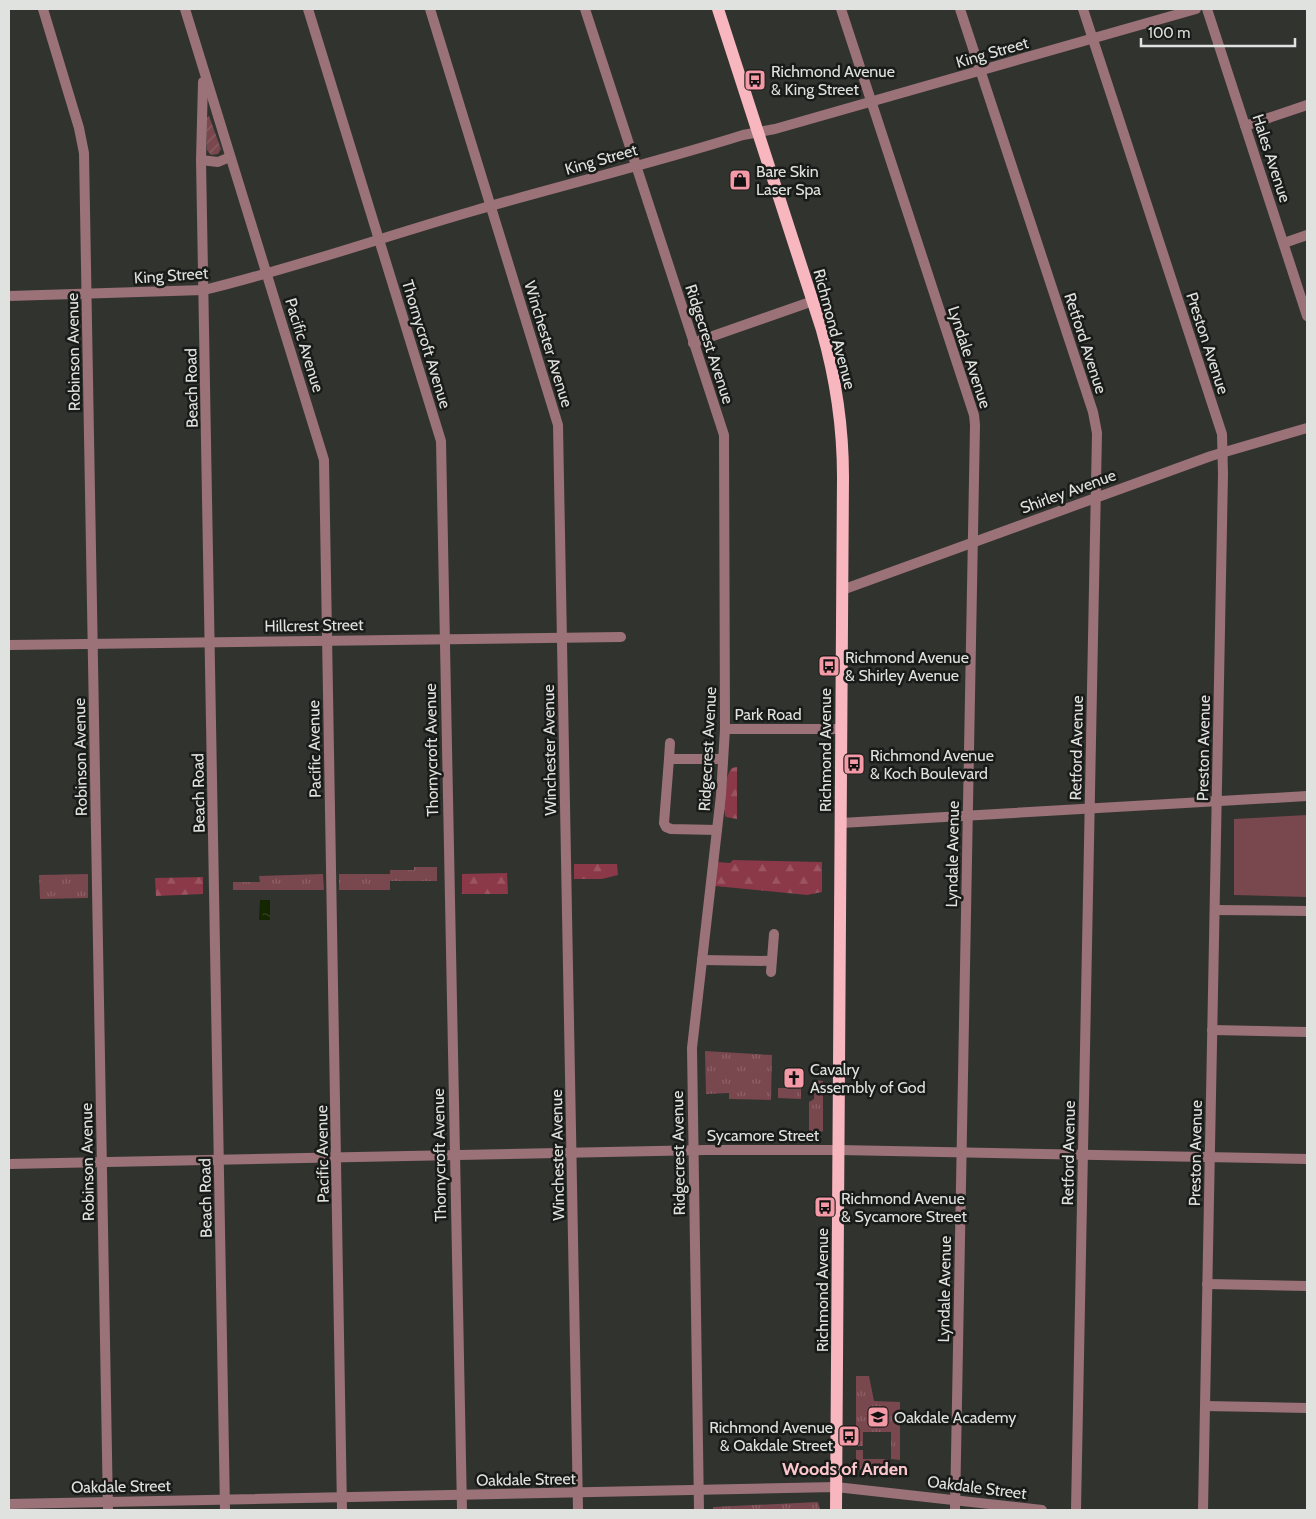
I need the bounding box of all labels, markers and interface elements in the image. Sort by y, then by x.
scale bar [1141,15,1295,47]
text: 100 m [1148,24,1190,42]
street label: King Street [954,33,1031,72]
place label: Richmond Avenue & King Street [771,62,895,99]
bus stop icon: Richmond Avenue & King Street [743,68,767,92]
street label: Hales Avenue [1248,112,1295,205]
street label: King Street [563,140,640,179]
place label: Bare Skin Laser Spa [756,162,821,199]
shop icon: Bare Skin Laser Spa [728,168,752,192]
street label: King Street [133,263,209,288]
street label: Richmond Avenue [809,267,860,391]
street label: Thornycroft Avenue [398,278,455,411]
street label: Winchester Avenue [520,279,577,410]
street label: Ridgecrest Avenue [681,282,738,406]
street label: Retford Avenue [1060,290,1111,396]
street label: Preston Avenue [1182,290,1233,397]
street label: Robinson Avenue [63,293,84,411]
street label: Pacific Avenue [281,296,328,395]
street label: Lyndale Avenue [944,304,995,411]
street label: Beach Road [181,348,202,428]
street label: Shirley Avenue [1018,465,1119,518]
street label: Hillcrest Street [264,615,364,636]
place label: Richmond Avenue & Shirley Avenue [845,648,969,685]
bus stop icon: Richmond Avenue & Shirley Avenue [817,654,841,678]
street label: Thornycroft Avenue [421,683,442,817]
street label: Winchester Avenue [539,684,560,816]
street label: Ridgecrest Avenue [695,686,720,812]
street label: Richmond Avenue [816,688,835,812]
street label: Retford Avenue [1066,695,1087,801]
street label: Preston Avenue [1193,695,1214,801]
street label: Robinson Avenue [70,698,91,816]
street label: Pacific Avenue [304,700,325,798]
street label: Park Road [734,705,802,724]
place label: Richmond Avenue & Koch Boulevard [870,746,994,783]
bus stop icon: Richmond Avenue & Koch Boulevard [842,752,866,776]
street label: Beach Road [188,753,209,833]
street label: Lyndale Avenue [942,801,963,907]
place label: Cavalry Assembly of God [810,1060,926,1097]
church icon: Cavalry Assembly of God [782,1066,806,1090]
street label: Thornycroft Avenue [429,1088,450,1222]
street label: Winchester Avenue [547,1089,568,1221]
street label: Ridgecrest Avenue [668,1091,689,1215]
street label: Retford Avenue [1058,1100,1079,1206]
street label: Preston Avenue [1185,1100,1206,1206]
street label: Robinson Avenue [77,1103,98,1221]
street label: Pacific Avenue [312,1105,333,1203]
street label: Sycamore Street [707,1126,820,1145]
street label: Beach Road [195,1158,216,1238]
place label: Richmond Avenue & Sycamore Street [841,1189,968,1226]
bus stop icon: Richmond Avenue & Sycamore Street [813,1195,837,1219]
street label: Richmond Avenue [813,1228,832,1352]
street label: Lyndale Avenue [934,1236,955,1342]
school or university icon: Oakdale Academy [866,1405,890,1429]
place label: Oakdale Academy [894,1408,1016,1427]
place label: Richmond Avenue & Oakdale Street [709,1418,834,1455]
bus stop icon: Richmond Avenue & Oakdale Street [837,1424,861,1448]
district label: Woods of Arden [782,1458,908,1480]
street label: Oakdale Street [476,1469,577,1490]
street label: Oakdale Street [926,1472,1028,1503]
street label: Oakdale Street [71,1476,172,1497]

